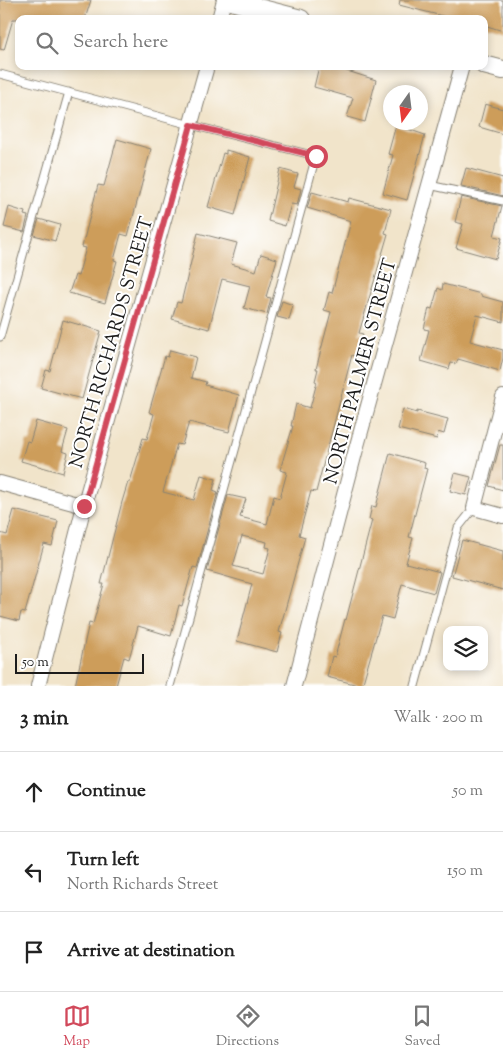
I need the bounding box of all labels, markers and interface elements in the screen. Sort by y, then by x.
search box [15,15,488,70]
icon: search [33,29,61,57]
text: Search here [73,29,168,56]
north arrow [383,85,428,130]
route start [305,145,328,168]
street label: NORTH RICHARDS STREET [64,214,161,471]
street label: NORTH PALMER STREET [318,256,405,488]
route end [73,495,96,518]
map controls [443,626,488,671]
button: layers [443,626,488,671]
scale bar [15,651,144,674]
text: 50 m [22,653,49,673]
text: 3 min [20,704,69,734]
text: Walk · 200 m [394,707,483,730]
icon: ahead [20,778,48,806]
text: Continue [67,778,146,805]
text: 50 m [452,780,483,803]
text: Turn left [67,847,139,874]
icon: left [20,858,48,886]
text: 150 m [447,860,483,883]
text: North Richards Street [67,874,218,897]
icon: arrive [20,938,48,966]
text: Arrive at destination [67,938,235,965]
tab: Map [63,1002,91,1052]
tab: Directions [216,1002,279,1052]
tab: Saved [404,1002,440,1052]

